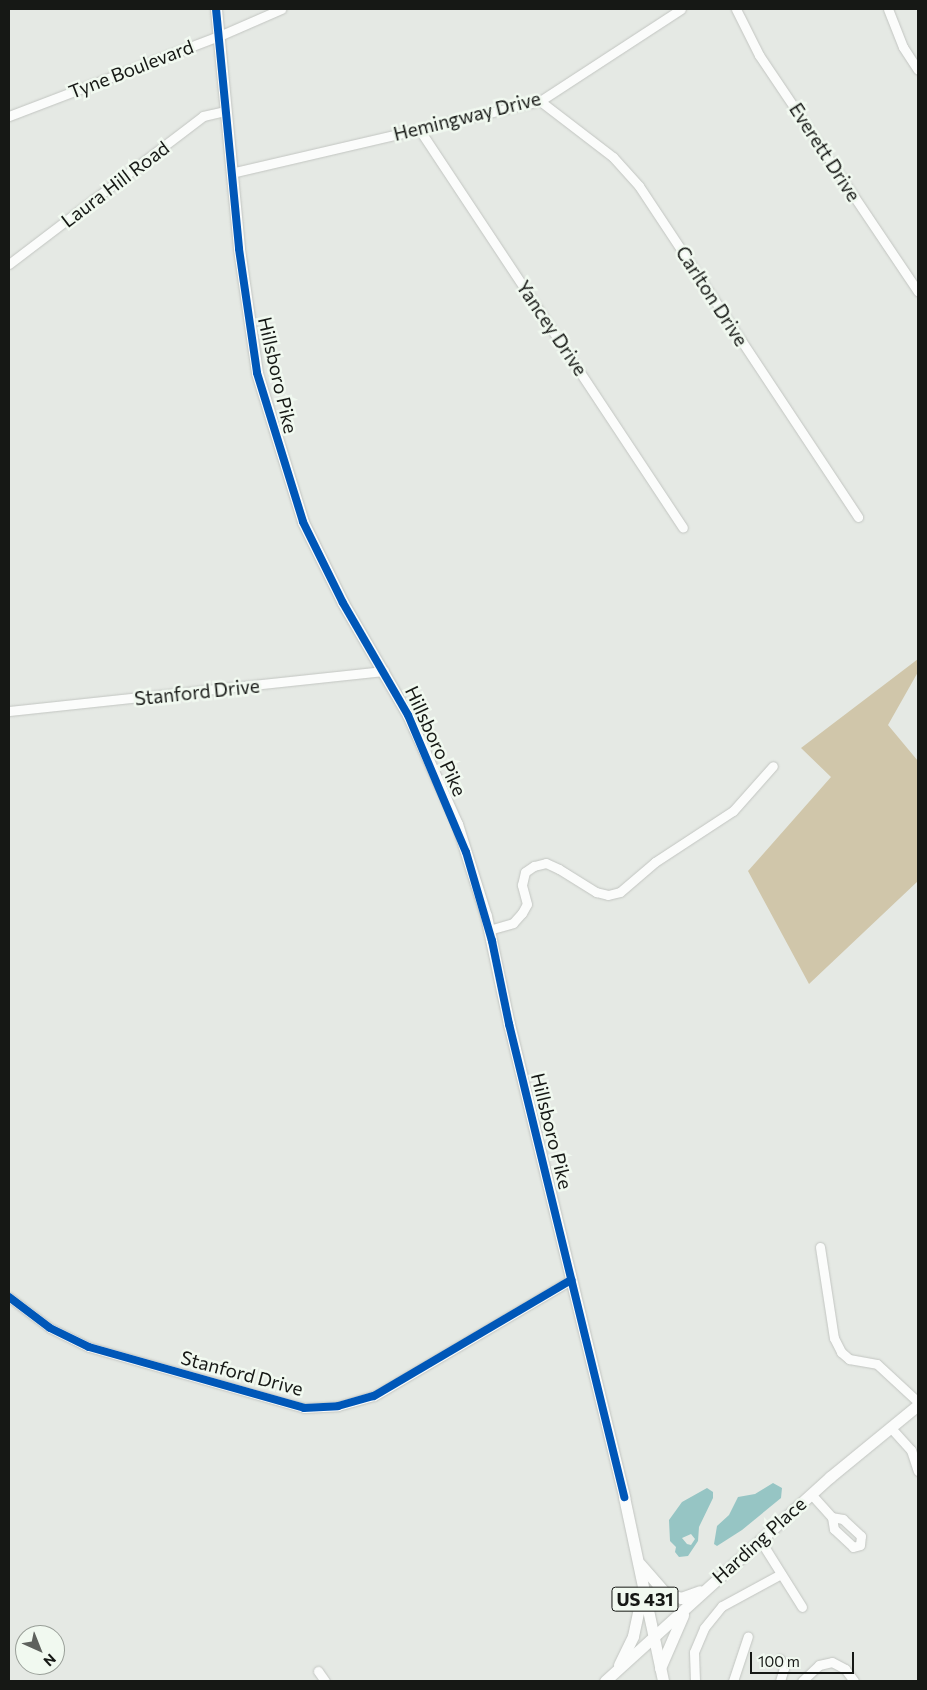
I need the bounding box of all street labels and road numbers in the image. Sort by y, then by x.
street label: Tyne Boulevard [65,35,197,103]
street label: Hemingway Drive [391,87,543,145]
street label: Everett Drive [785,99,865,205]
street label: Laura Hill Road [57,136,173,232]
street label: Carlton Drive [671,242,753,350]
street label: Yancey Drive [512,276,592,380]
street label: Hillsboro Pike [254,314,302,436]
street label: Stanford Drive [133,674,261,710]
street label: Hillsboro Pike [401,682,471,800]
street label: Hillsboro Pike [527,1071,577,1191]
street label: Stanford Drive [178,1346,306,1400]
street label: Harding Place [707,1492,811,1588]
road number: US 431 [611,1584,679,1615]

